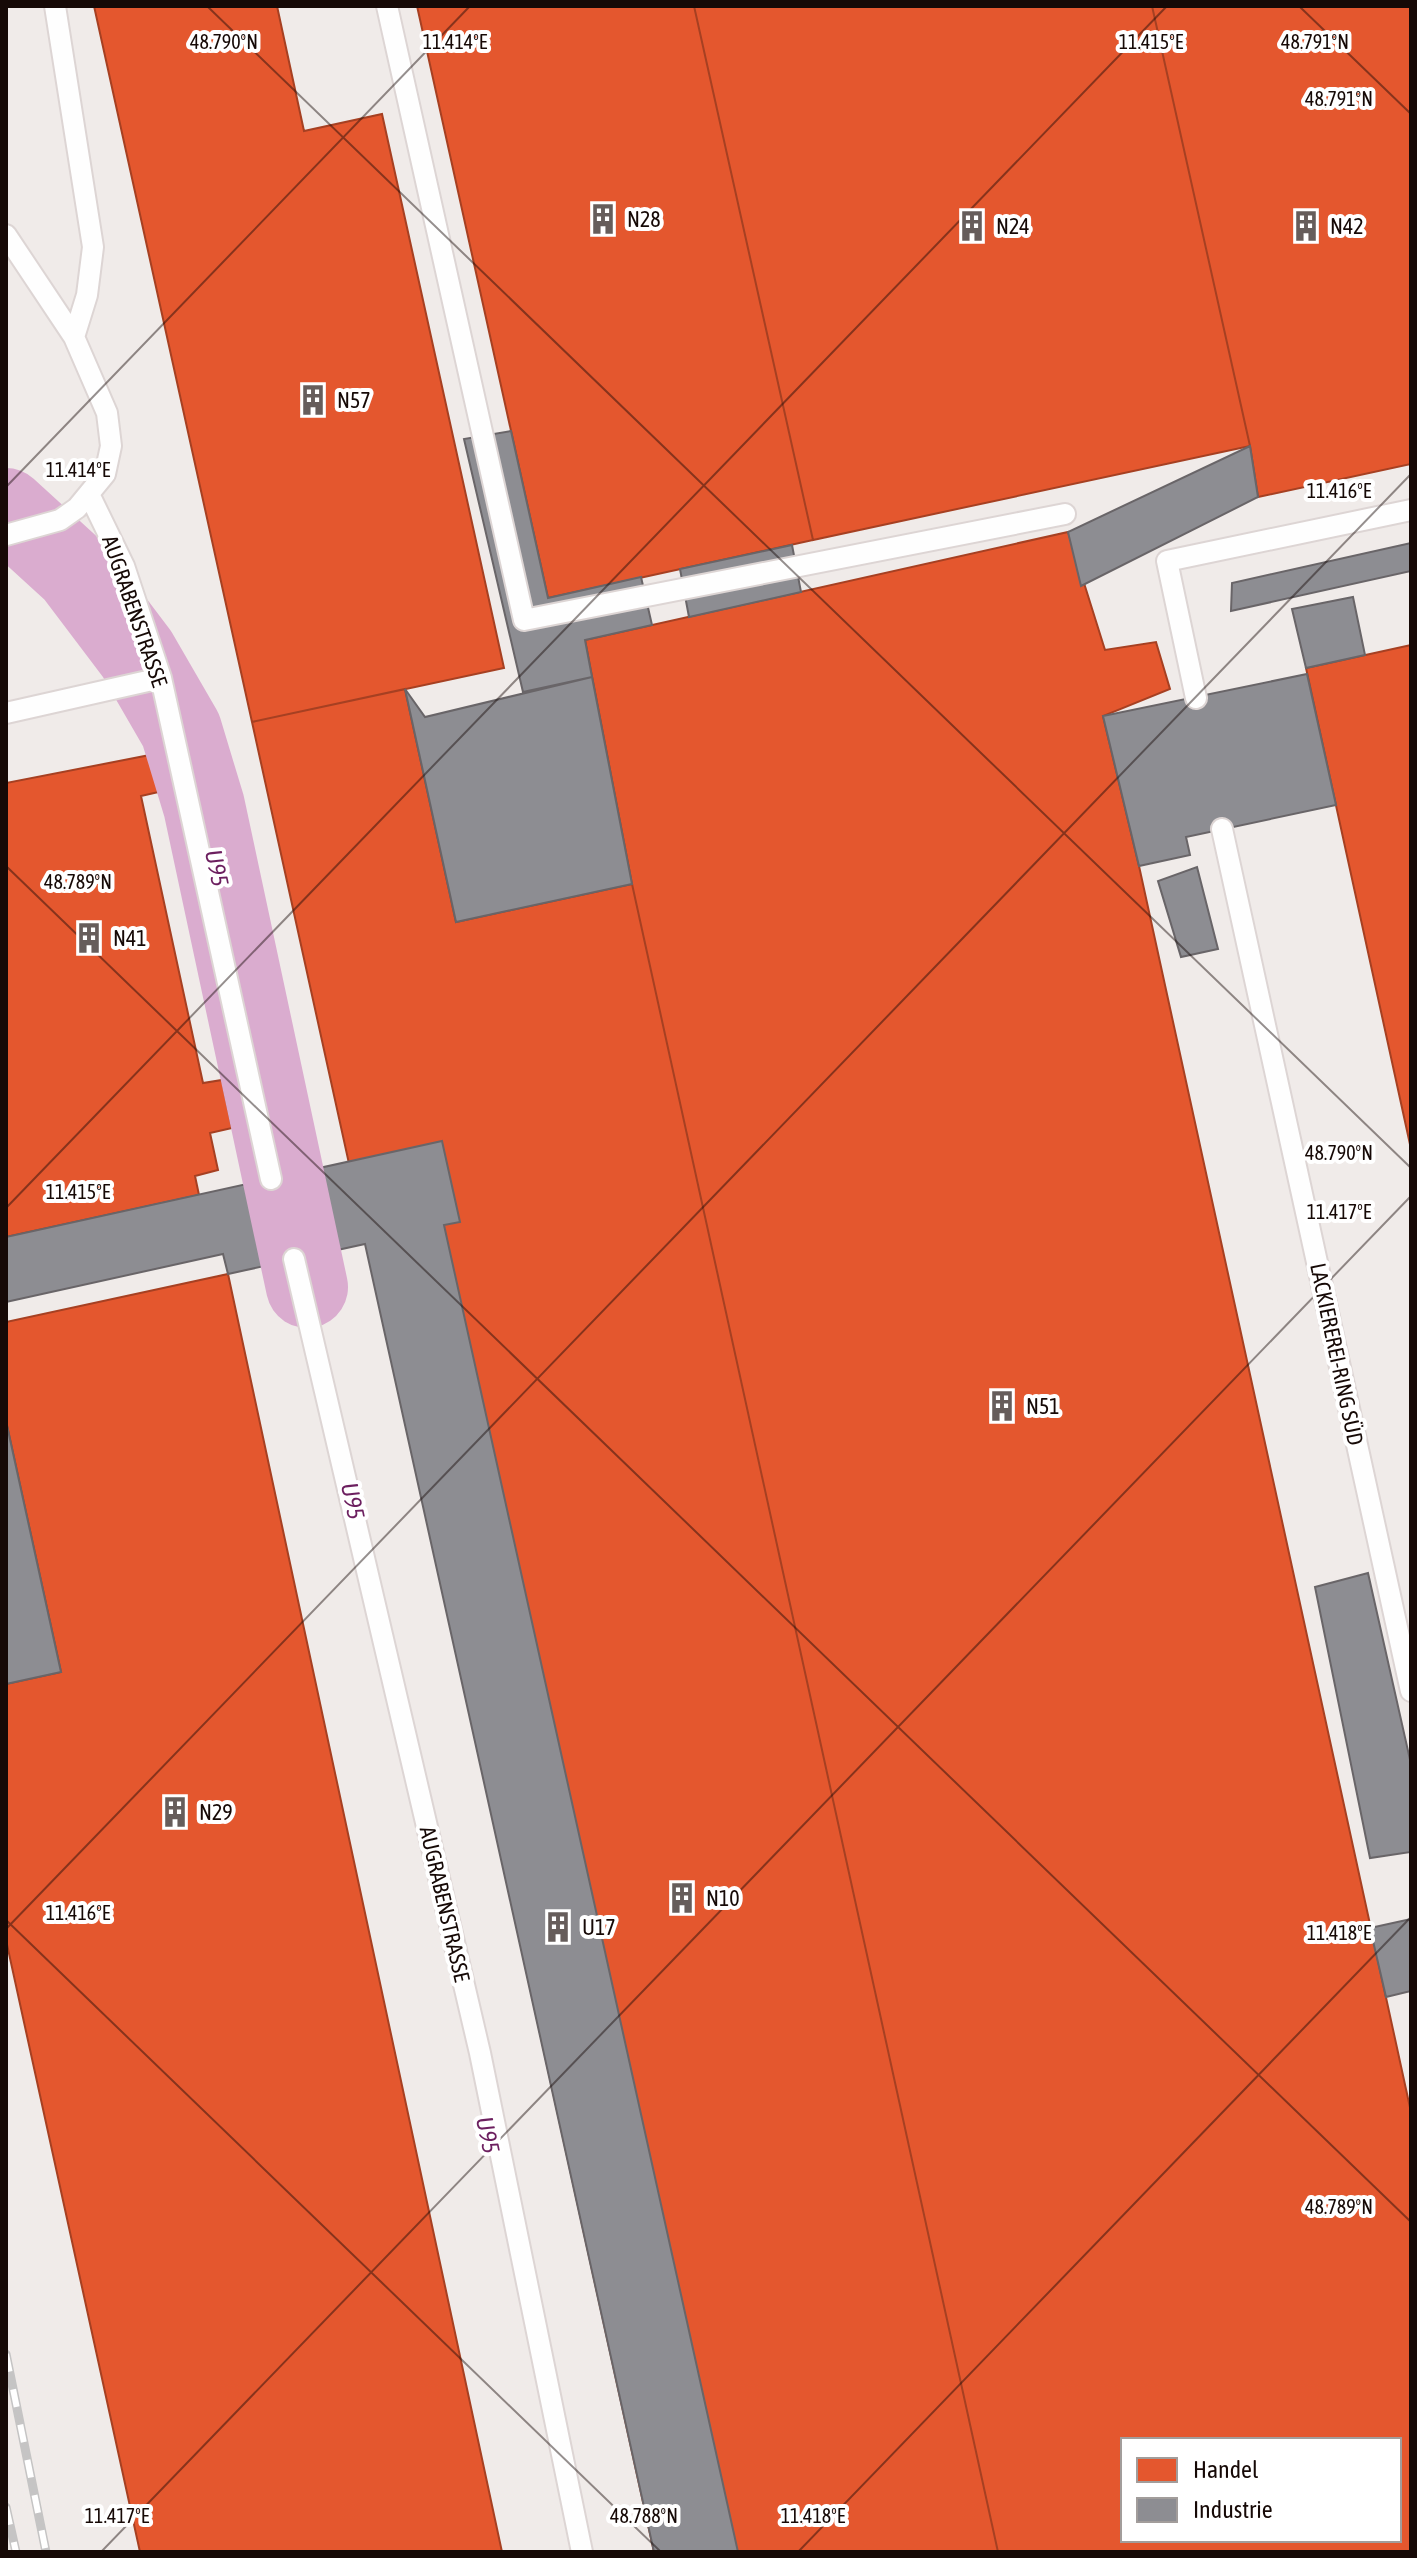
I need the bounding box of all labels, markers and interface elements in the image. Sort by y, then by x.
text: 48.790°N [190,30,258,53]
text: 11.414°E [423,30,488,53]
text: 11.415°E [1119,30,1184,53]
text: 48.791°N [1281,30,1349,53]
text: 48.791°N [1305,87,1373,110]
building icon: N28 [586,202,620,236]
place label: N28 [627,206,661,232]
building icon: N24 [955,209,989,243]
building icon: N42 [1289,209,1323,243]
place label: N24 [996,213,1030,239]
place label: N42 [1330,213,1364,239]
building icon: N57 [296,383,330,417]
place label: N57 [337,387,371,413]
text: 11.414°E [46,458,111,481]
text: 11.416°E [1307,479,1372,502]
street label: AUGRABENSTRASSE [97,532,173,691]
water label: U95 [200,847,234,889]
text: 48.789°N [44,870,112,893]
building icon: N41 [72,921,106,955]
place label: N41 [113,925,147,951]
text: 48.790°N [1305,1141,1373,1164]
text: 11.415°E [46,1180,111,1203]
text: 11.417°E [1307,1200,1372,1223]
street label: LACKIEREREI-RING SÜD [1305,1261,1369,1447]
building icon: N51 [985,1389,1019,1423]
place label: N51 [1026,1393,1060,1419]
water label: U95 [336,1480,370,1522]
building icon: N29 [158,1795,192,1829]
place label: N29 [199,1799,233,1825]
street label: AUGRABENSTRASSE [415,1824,476,1985]
building icon: N10 [665,1881,699,1915]
place label: N10 [706,1885,740,1911]
text: 11.416°E [46,1901,111,1924]
building icon: U17 [541,1910,575,1944]
place label: U17 [582,1914,616,1940]
text: 11.418°E [1307,1921,1372,1944]
water label: U95 [471,2114,505,2156]
text: 48.789°N [1305,2195,1373,2218]
legend [1121,2438,1401,2542]
text: Handel [1193,2456,1259,2483]
text: Industrie [1193,2496,1273,2523]
text: 11.417°E [85,2504,150,2527]
text: 48.788°N [610,2504,678,2527]
text: 11.418°E [781,2504,846,2527]

